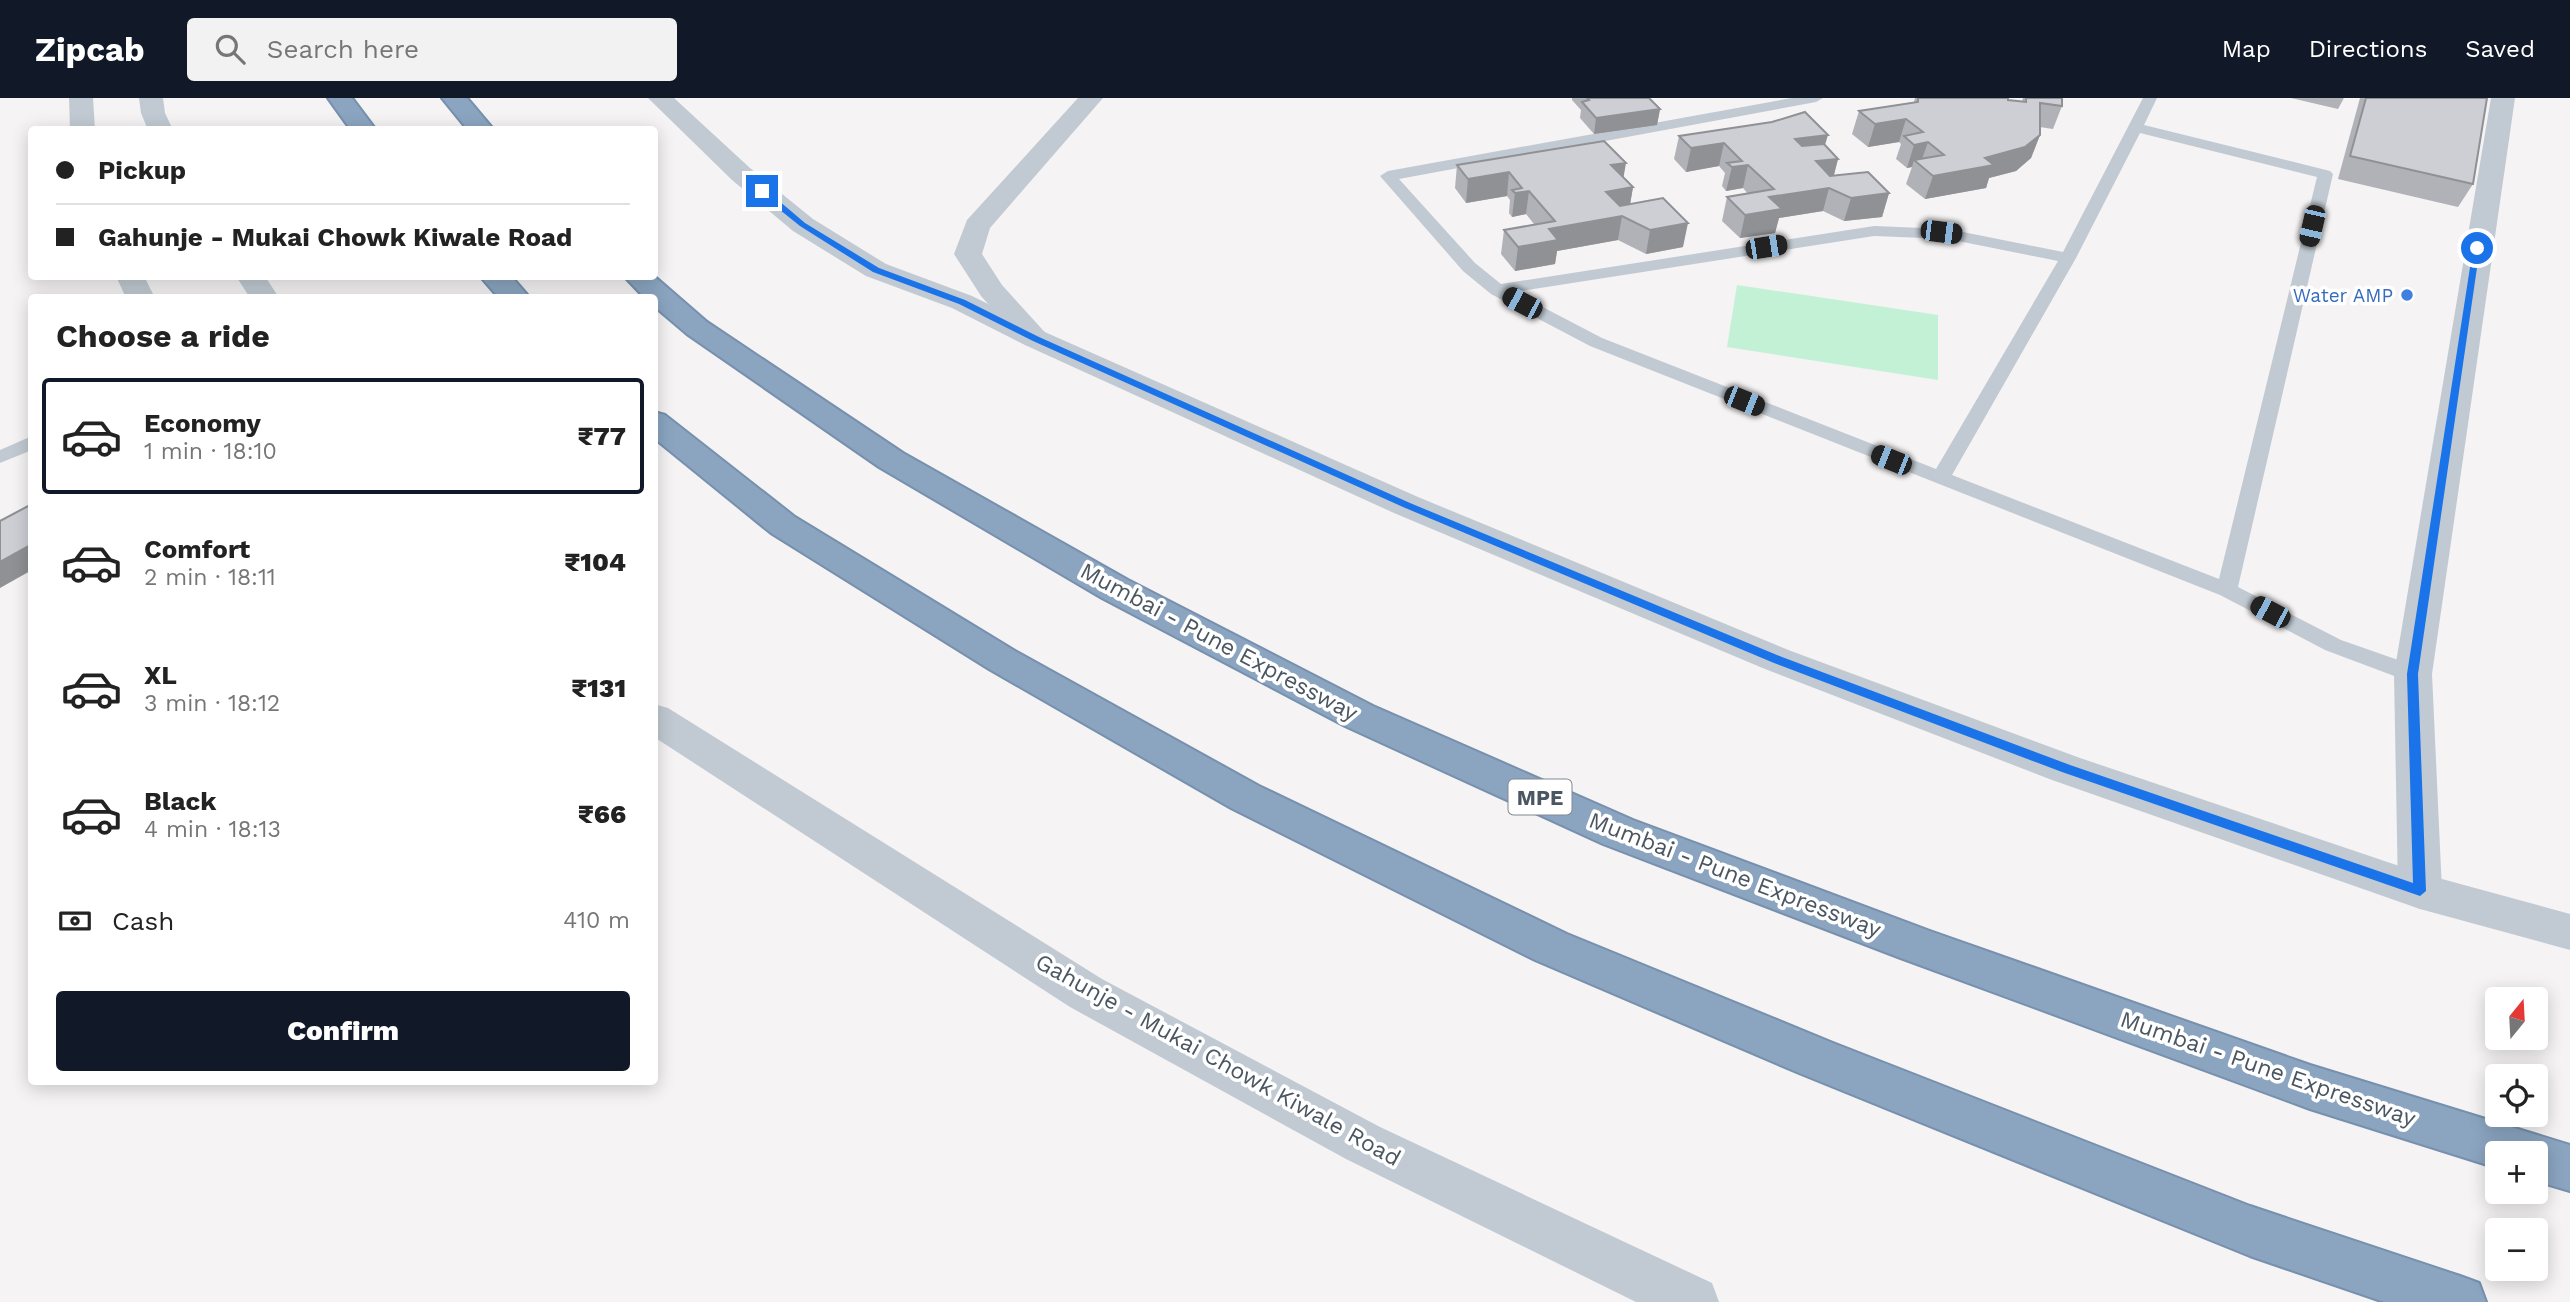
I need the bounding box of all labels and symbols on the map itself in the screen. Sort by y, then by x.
route end [746,175,778,207]
car [2298,203,2327,249]
car [1919,219,1964,245]
route start [2461,232,2493,264]
car [1744,233,1789,261]
car [1499,284,1546,322]
place label: Water AMP [2293,284,2393,307]
marker: Water AMP [2399,287,2415,303]
car [1721,383,1768,419]
car [1868,442,1915,478]
street label: Mumbai - Pune Expressway [1076,557,1363,727]
car [2247,593,2294,631]
road number: MPE [1508,780,1572,814]
street label: Mumbai - Pune Expressway [1585,807,1885,943]
street label: Gahunje - Mukai Chowk Kiwale Road [1031,948,1405,1172]
north arrow [2485,987,2548,1050]
street label: Mumbai - Pune Expressway [2117,1006,2419,1132]

